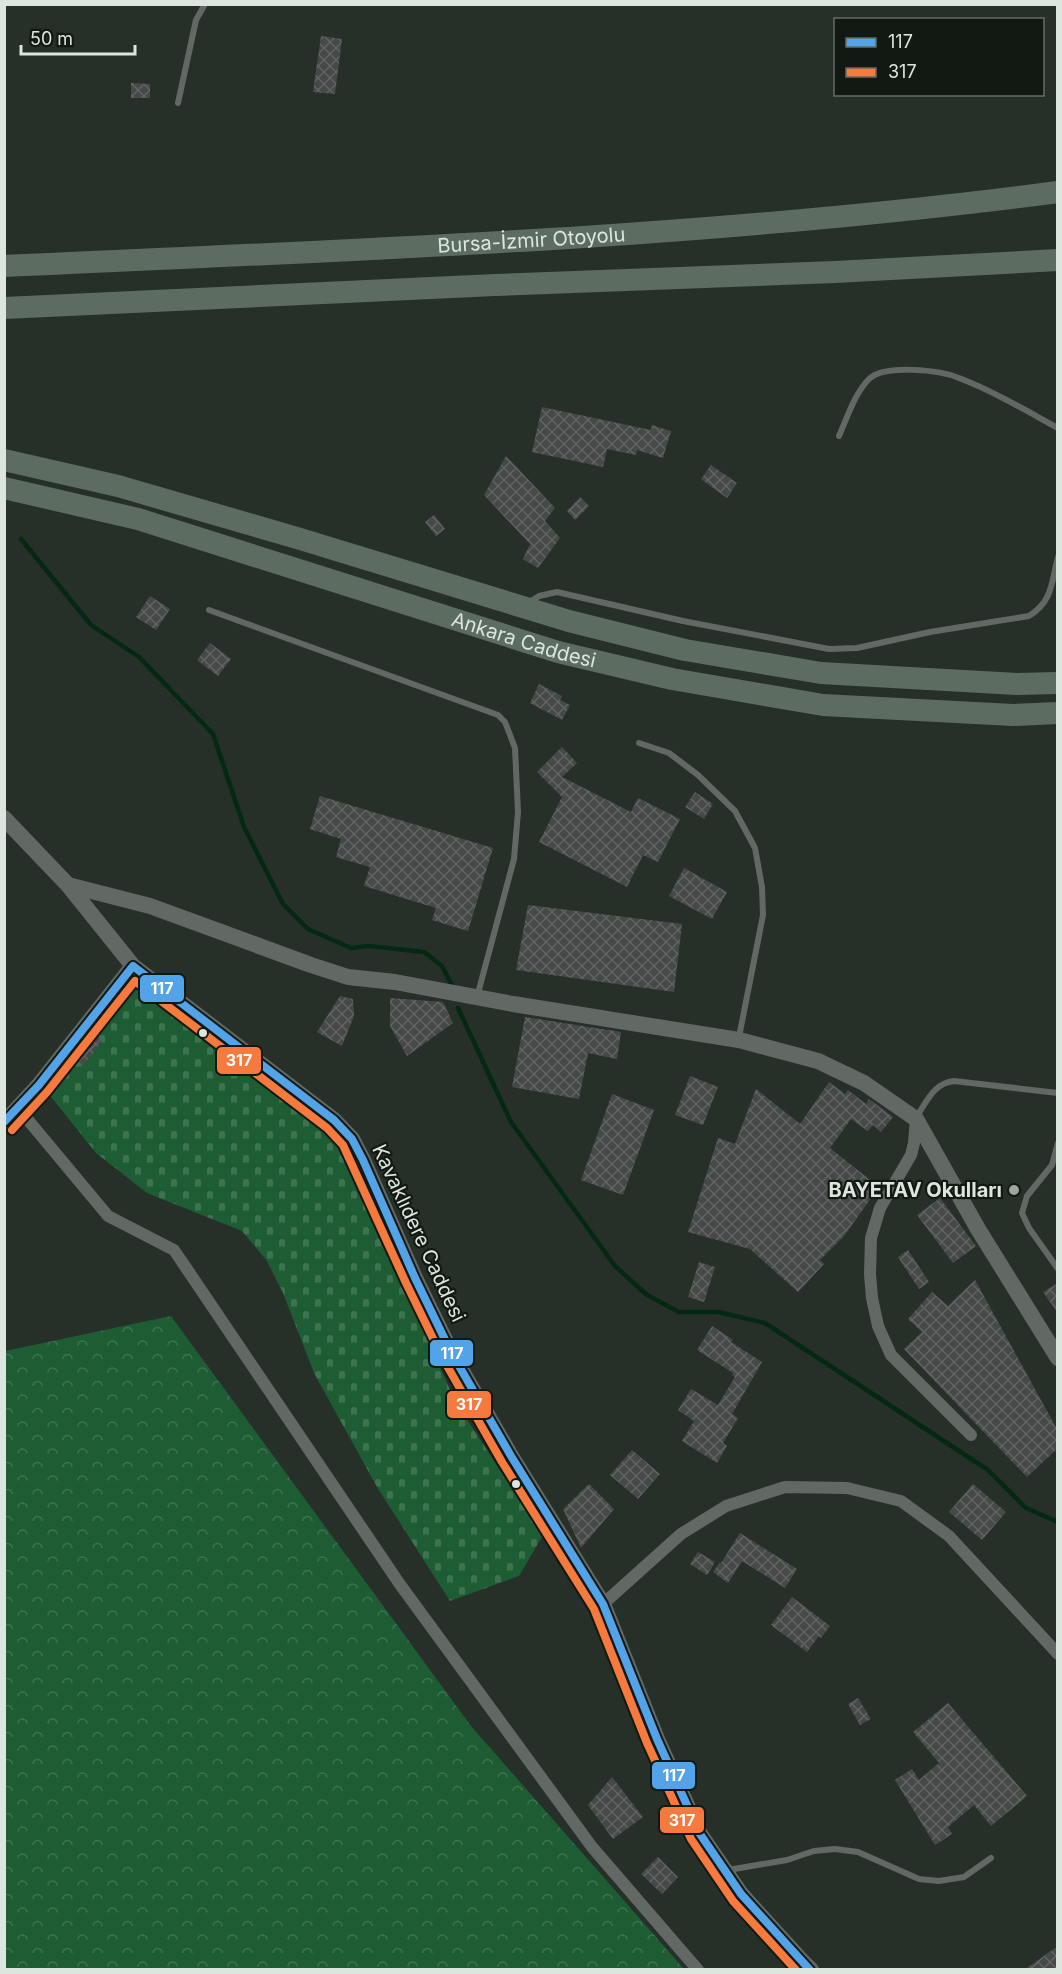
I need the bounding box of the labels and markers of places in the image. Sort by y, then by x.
unlabelled marker [197,1027,209,1039]
place label: BAYETAV Okulları [828,1178,1002,1202]
marker: BAYETAV Okulları [1007,1183,1021,1197]
unlabelled marker [510,1478,522,1490]

